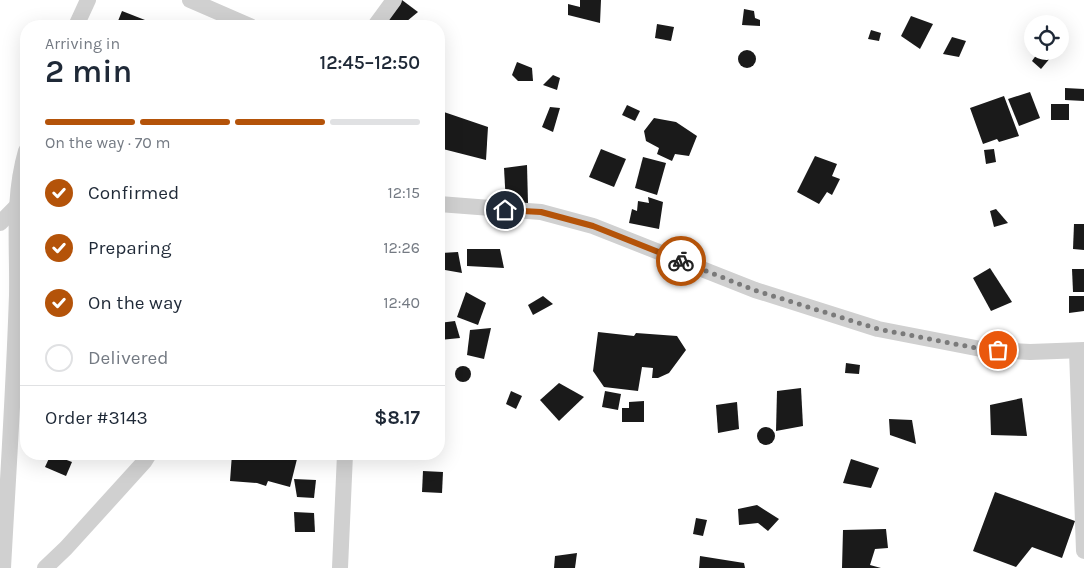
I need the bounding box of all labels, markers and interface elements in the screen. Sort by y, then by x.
map controls [1024,15,1069,60]
button: locate [1024,15,1069,60]
text: Arriving in [45,34,120,53]
text: 12:45–12:50 [320,52,420,74]
text: 2 min [45,53,132,90]
text: On the way · 70 m [45,133,171,152]
icon: check [45,179,73,207]
text: Confirmed [88,182,179,204]
text: 12:15 [387,183,420,202]
pin [484,189,526,231]
icon: home [491,196,519,224]
icon: check [45,234,73,262]
courier [656,236,706,286]
text: Preparing [88,237,171,259]
text: 12:26 [383,238,420,257]
icon: bike [667,247,695,275]
icon: check [45,289,73,317]
text: On the way [88,292,182,314]
text: 12:40 [383,293,420,312]
pin [977,329,1019,371]
icon: bag [984,336,1012,364]
text: Delivered [88,347,168,369]
text: Order #3143 [45,407,148,429]
text: $8.17 [374,407,420,429]

